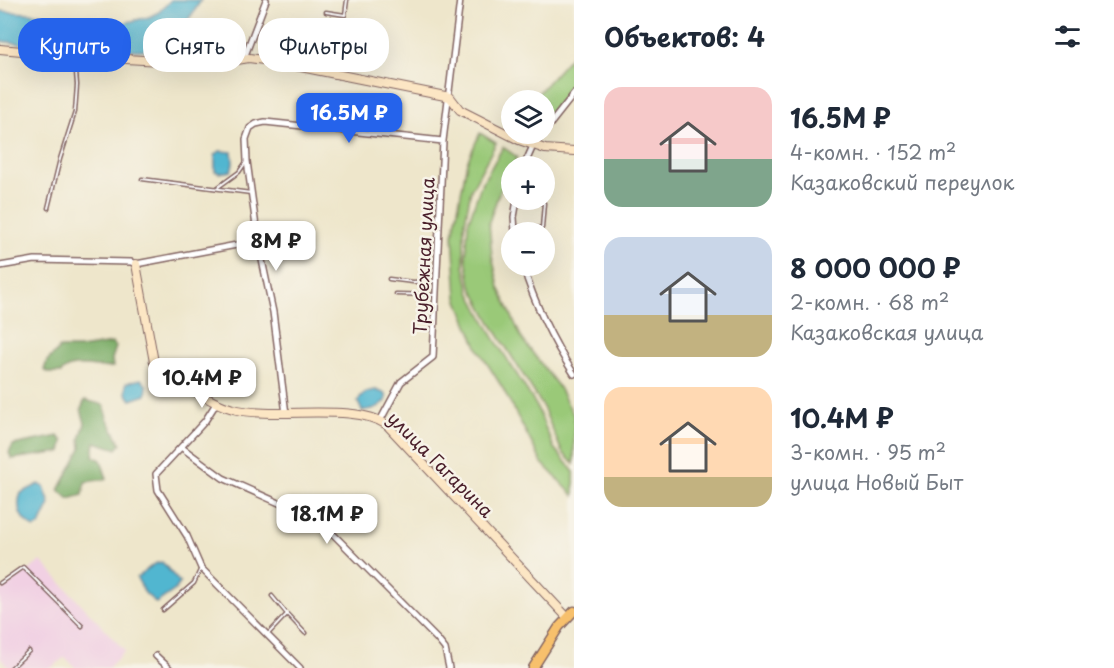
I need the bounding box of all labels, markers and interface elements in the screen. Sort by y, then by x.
text: Объектов: 4 [604,17,765,56]
chip: Купить [18,18,131,72]
chip: Снять [143,18,246,72]
chip: Фильтры [258,18,389,72]
icon: filters [1051,20,1084,53]
map controls [501,90,555,276]
button: layers [501,90,555,144]
pin: 16.5M ₽ [294,93,404,144]
text: 16.5M ₽ [310,97,388,127]
text: 16.5M ₽ [790,98,891,137]
icon: home [652,111,724,183]
text: 4-комн. · 152 m² [790,137,956,167]
button: + [501,156,555,210]
text: Казаковский переулок [790,167,1014,197]
street label: Трубежная улица [405,176,441,335]
pin: 8M ₽ [240,221,312,272]
button: − [501,222,555,276]
text: 8M ₽ [251,225,301,255]
text: 8 000 000 ₽ [790,248,961,287]
icon: home [652,261,724,333]
text: 2-комн. · 68 m² [790,287,949,317]
text: Казаковская улица [790,317,983,347]
pin: 10.4M ₽ [147,358,257,409]
text: 10.4M ₽ [162,362,242,392]
text: 10.4M ₽ [790,398,894,437]
street label: улица Гагарина [382,405,501,524]
icon: home [652,411,724,483]
text: 3-комн. · 95 m² [790,437,946,467]
text: улица Новый Быт [790,467,963,497]
pin: 18.1M ₽ [272,494,382,545]
text: 18.1M ₽ [290,498,364,528]

